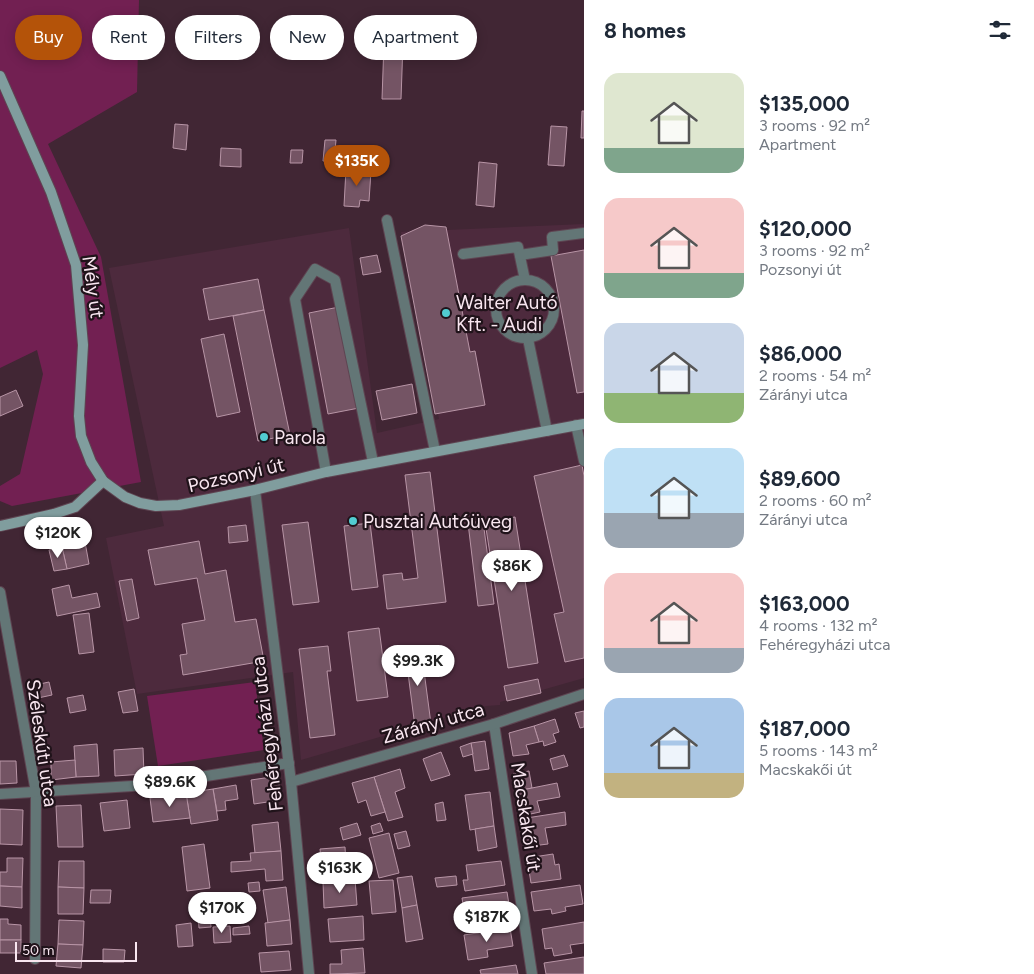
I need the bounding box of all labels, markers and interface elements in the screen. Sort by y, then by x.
chip: Buy [15,15,82,60]
chip: Rent [92,15,165,60]
chip: Filters [175,15,260,60]
chip: New [270,15,344,60]
chip: Apartment [354,15,477,60]
icon: filters [986,16,1014,44]
text: 8 homes [604,18,686,43]
text: $135,000 [759,91,850,116]
icon: home [644,93,704,153]
text: 3 rooms · 92 m² [759,116,870,135]
text: Apartment [759,135,836,154]
pin: $135K [322,144,392,187]
text: $135K [335,151,379,170]
text: $120,000 [759,216,851,241]
icon: home [644,218,704,278]
text: 3 rooms · 92 m² [759,241,870,260]
street label: Mély út [77,254,109,320]
text: Pozsonyi út [759,260,842,279]
place label: Walter Autó Kft. - Audi [456,291,558,336]
marker: Walter Autó Kft. - Audi [440,307,452,319]
text: $86,000 [759,341,842,366]
icon: home [644,343,704,403]
text: 2 rooms · 54 m² [759,366,871,385]
text: Zárányi utca [759,385,848,404]
place label: Parola [274,426,326,449]
marker: Parola [258,431,270,443]
street label: Pozsonyi út [185,453,287,497]
text: $89,600 [759,466,840,491]
icon: home [644,468,704,528]
text: 2 rooms · 60 m² [759,491,872,510]
place label: Pusztai Autóüveg [363,510,512,533]
text: Zárányi utca [759,510,848,529]
marker: Pusztai Autóüveg [347,515,359,527]
pin: $120K [23,516,93,559]
text: $120K [35,523,81,542]
pin: $86K [482,550,542,592]
text: $86K [493,556,531,575]
text: $163,000 [759,591,850,616]
icon: home [644,593,704,653]
text: 4 rooms · 132 m² [759,616,878,635]
text: Fehéregyházi utca [759,635,890,654]
pin: $99.3K [377,644,459,687]
text: $99.3K [393,651,443,670]
street label: Fehéregyházi utca [246,655,288,813]
street label: Széleskúti utca [22,678,62,808]
street label: Zárányi utca [379,697,487,749]
text: $187,000 [759,716,850,741]
icon: home [644,718,704,778]
text: 5 rooms · 143 m² [759,741,878,760]
text: Macskakői út [759,760,852,779]
street label: Macskakői út [506,761,546,873]
pin: $89.6K [129,766,211,808]
text: $89.6K [144,772,196,791]
pin: $163K [305,852,375,894]
text: $163K [318,858,362,877]
pin: $170K [187,892,257,934]
text: $170K [199,898,245,917]
pin: $187K [452,900,522,943]
text: $187K [465,907,509,926]
scale bar [15,939,138,962]
text: 50 m [22,942,54,959]

